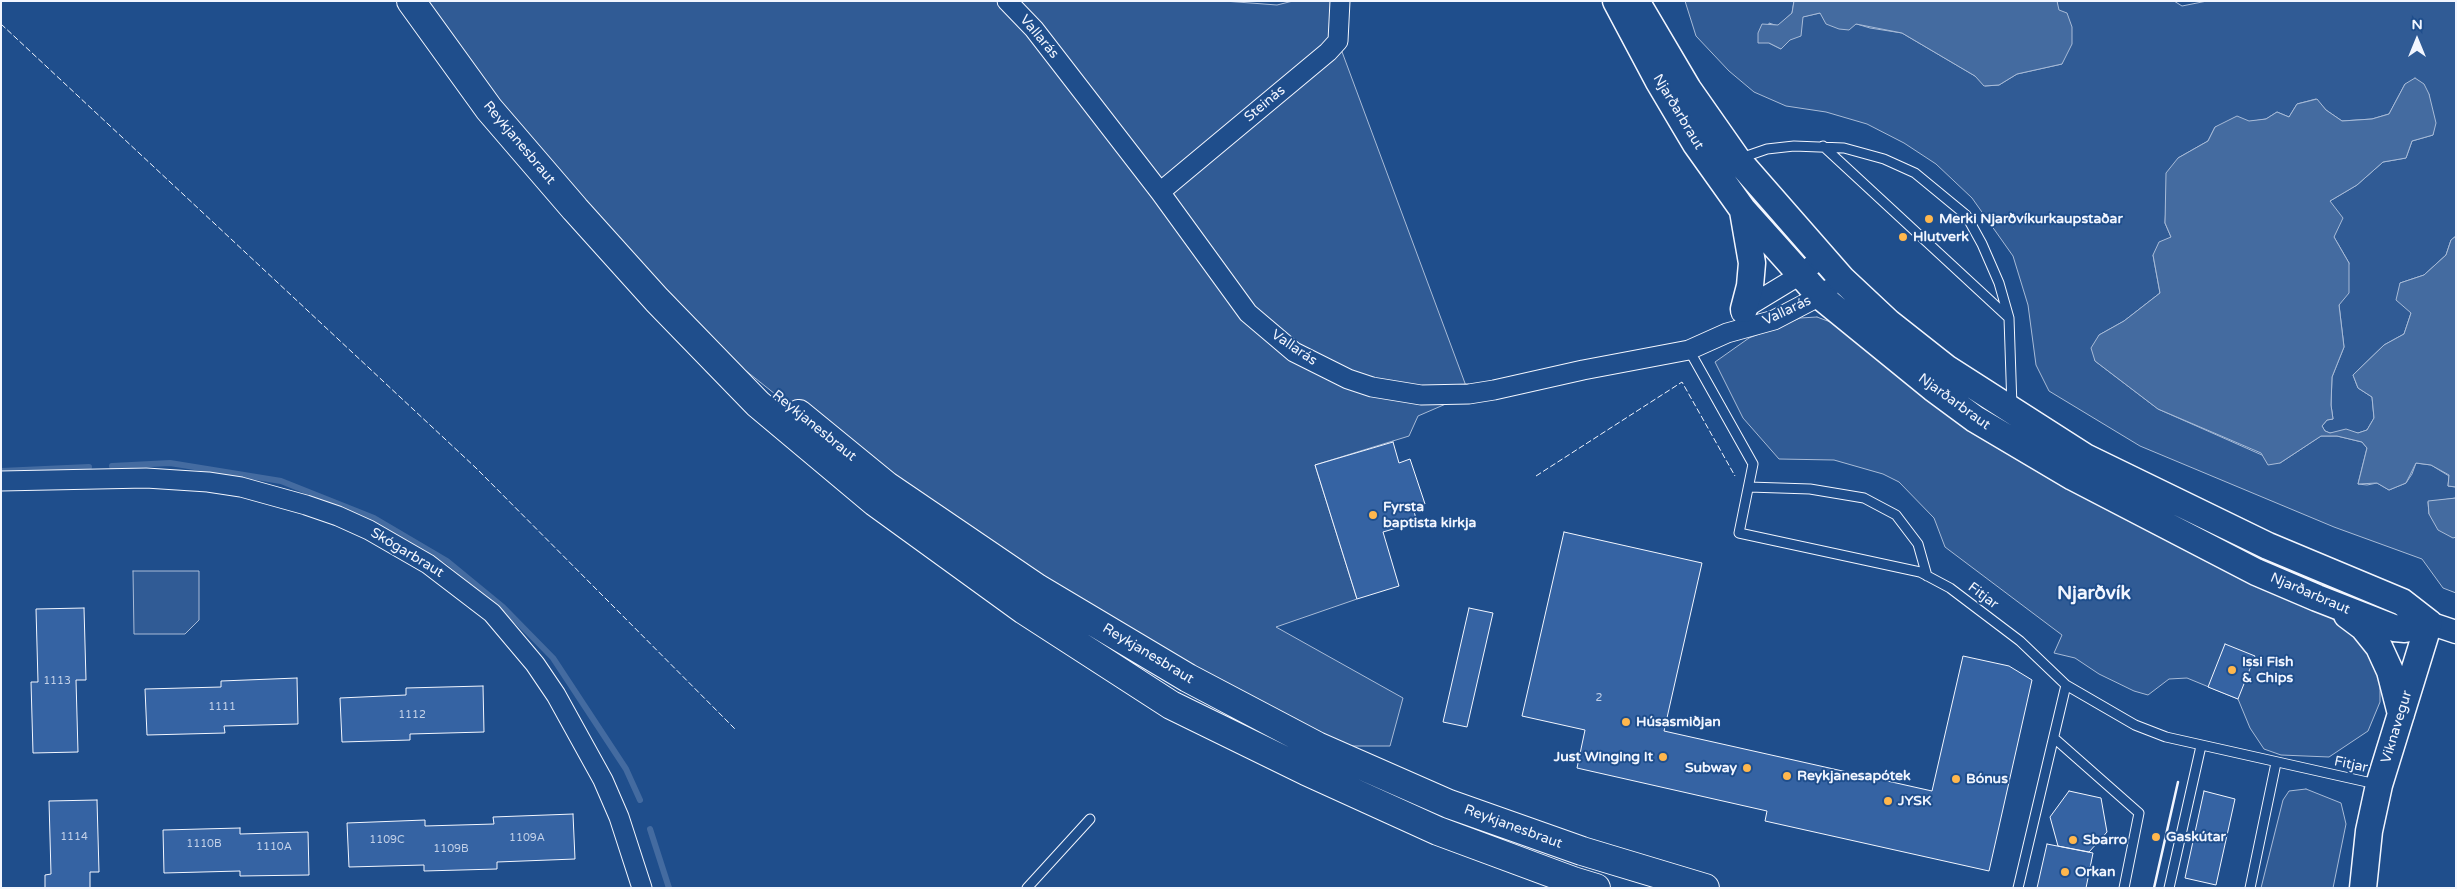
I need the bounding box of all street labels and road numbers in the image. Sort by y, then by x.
street label: Vallarás [1016,12,1062,62]
street label: Njarðarbraut [1649,71,1707,153]
street label: Steinás [1241,82,1289,126]
street label: Reykjanesbraut [479,98,559,188]
street label: Vallarás [1760,292,1814,330]
street label: Vallarás [1268,327,1320,369]
street label: Njarðarbraut [1915,370,1993,434]
street label: Reykjanesbraut [769,387,859,465]
street label: Skógarbraut [367,525,447,581]
street label: Njarðarbraut [2268,570,2352,618]
street label: Fitjar [1964,579,2002,613]
street label: Reykjanesbraut [1099,620,1197,688]
street label: Viknavegur [2378,689,2416,765]
street label: Fitjar [2333,753,2369,777]
street label: Reykjanesbraut [1462,801,1564,853]

